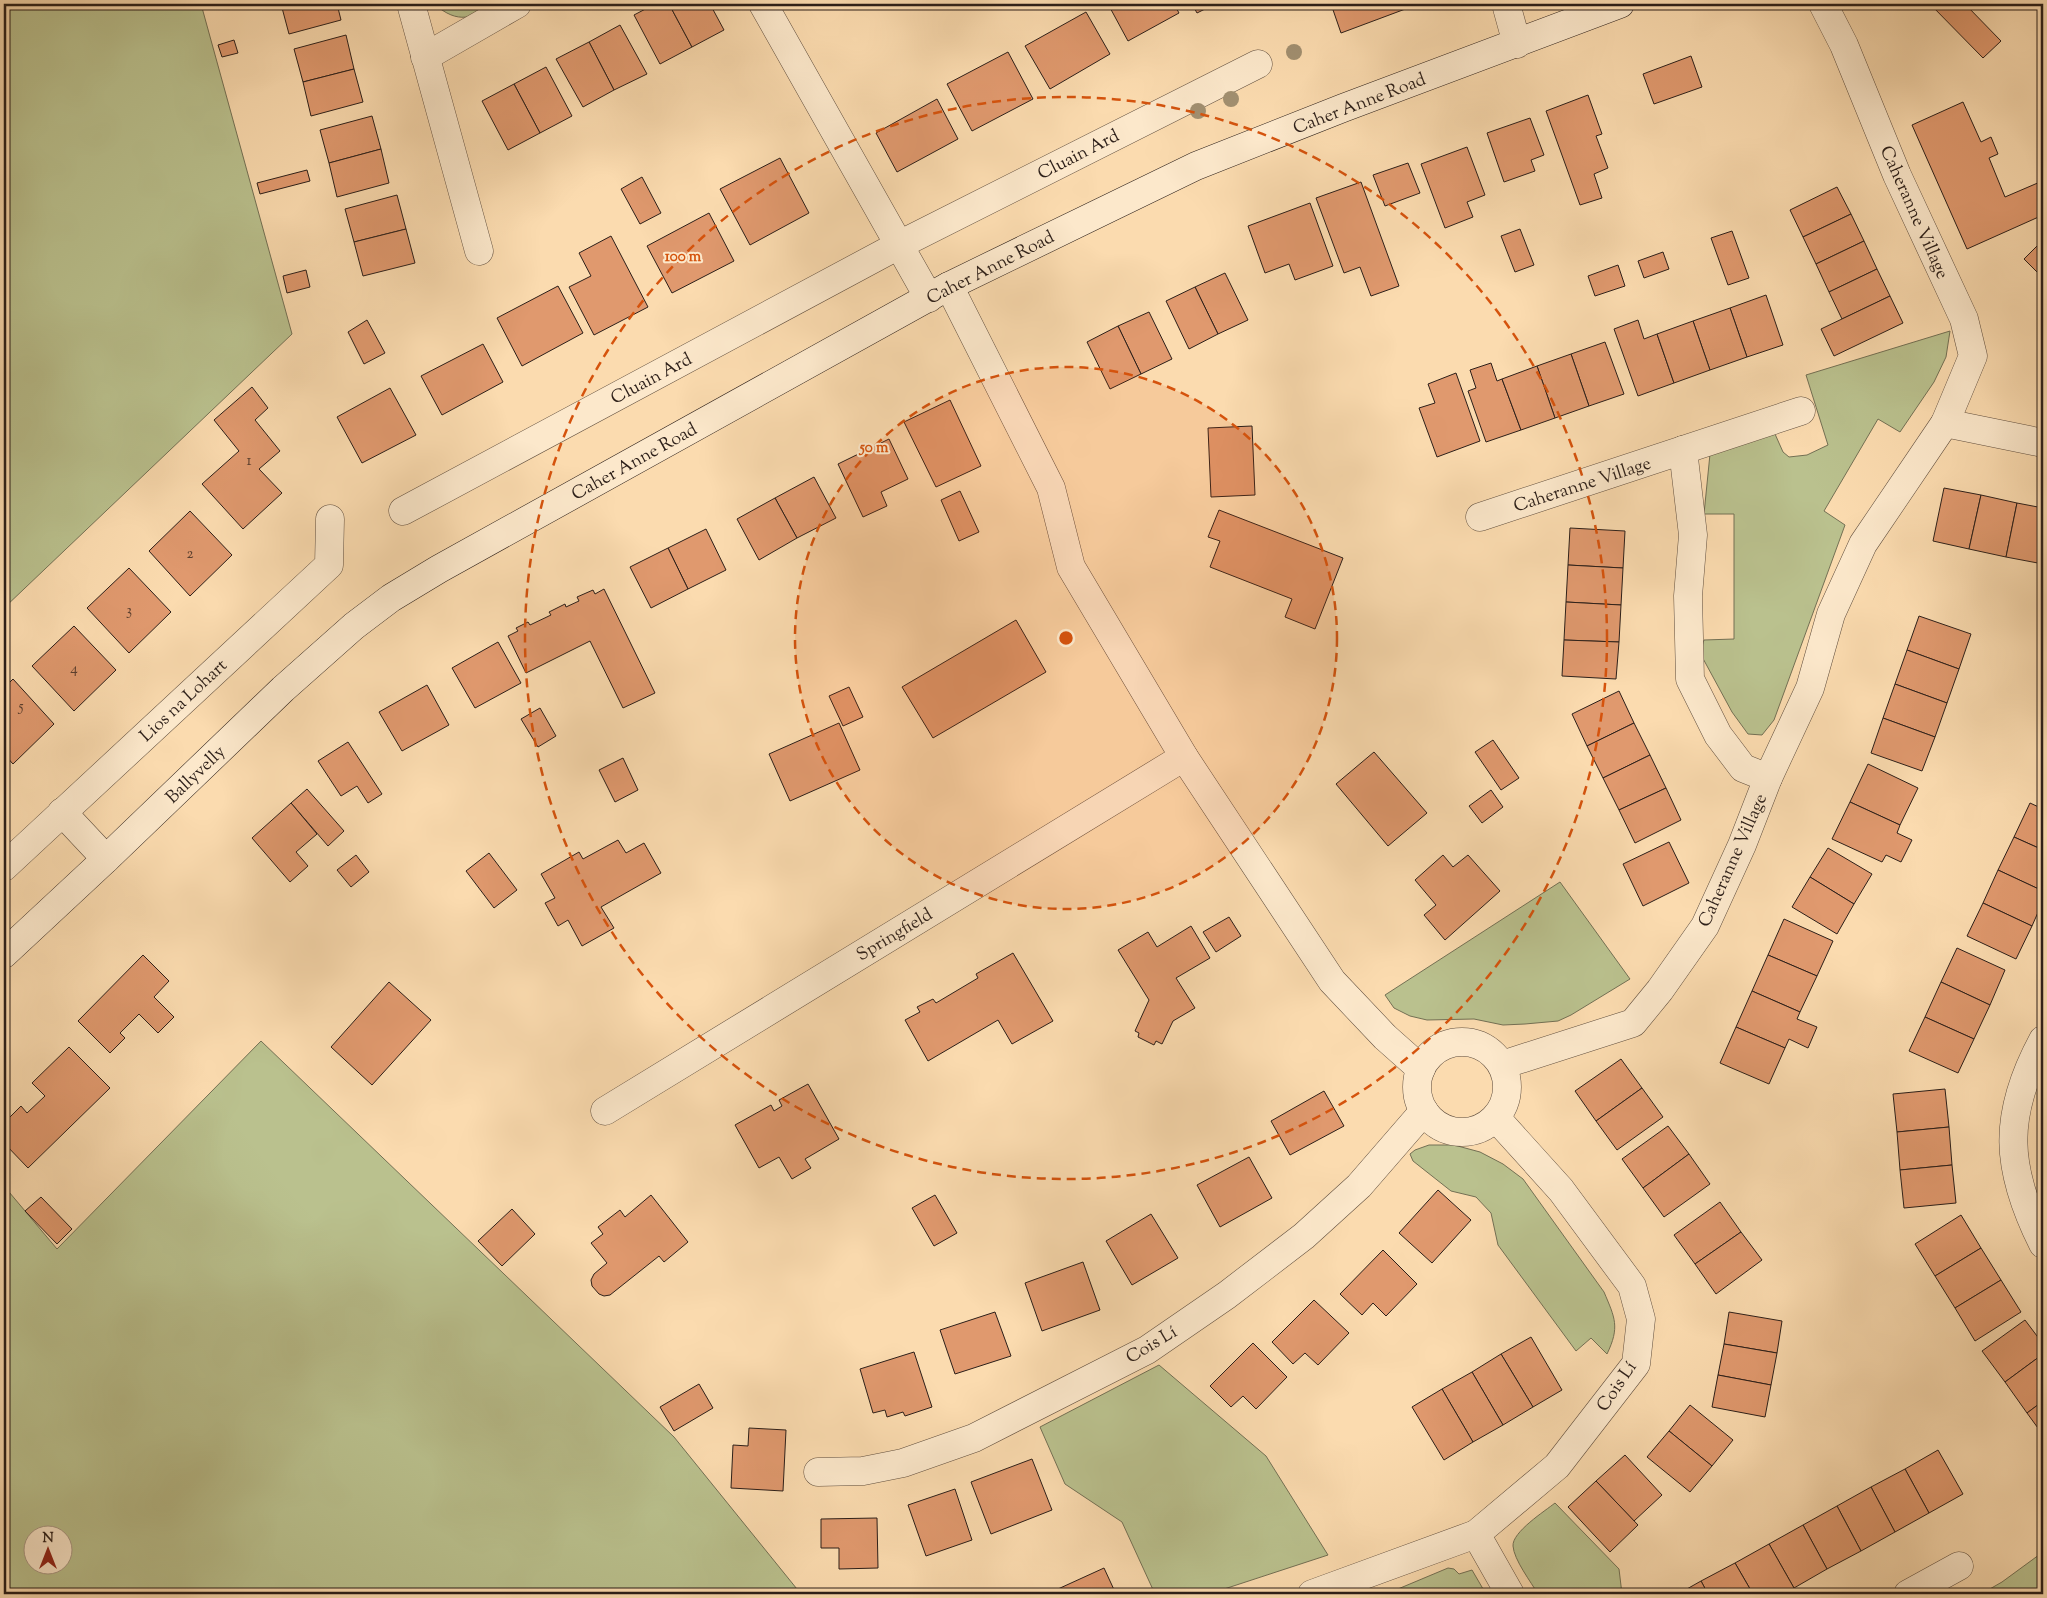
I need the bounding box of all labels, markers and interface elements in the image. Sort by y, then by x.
street label: Caher Anne Road [1290,68,1430,142]
street label: Cluain Ard [1033,124,1124,188]
street label: Caheranne Village [1872,142,1954,284]
street label: Caher Anne Road [922,225,1059,312]
text: 100 m [665,247,702,268]
street label: Cluain Ard [607,347,697,412]
street label: Caher Anne Road [567,417,703,508]
text: 50 m [859,438,889,459]
house number: 1 [246,451,252,472]
street label: Caheranne Village [1510,451,1655,520]
house number: 2 [186,544,194,565]
house number: 3 [126,601,132,622]
centre of rings [1057,629,1075,647]
street label: Lios na Lohart [135,654,234,749]
house number: 4 [70,659,78,680]
house number: 5 [17,697,24,718]
street label: Ballyvelly [161,740,232,811]
street label: Caheranne Village [1693,790,1775,932]
street label: Springfield [852,903,938,969]
street label: Cois Lí [1121,1320,1183,1371]
street label: Cois Lí [1591,1357,1644,1418]
north arrow [22,1526,72,1576]
text: N [42,1529,54,1549]

